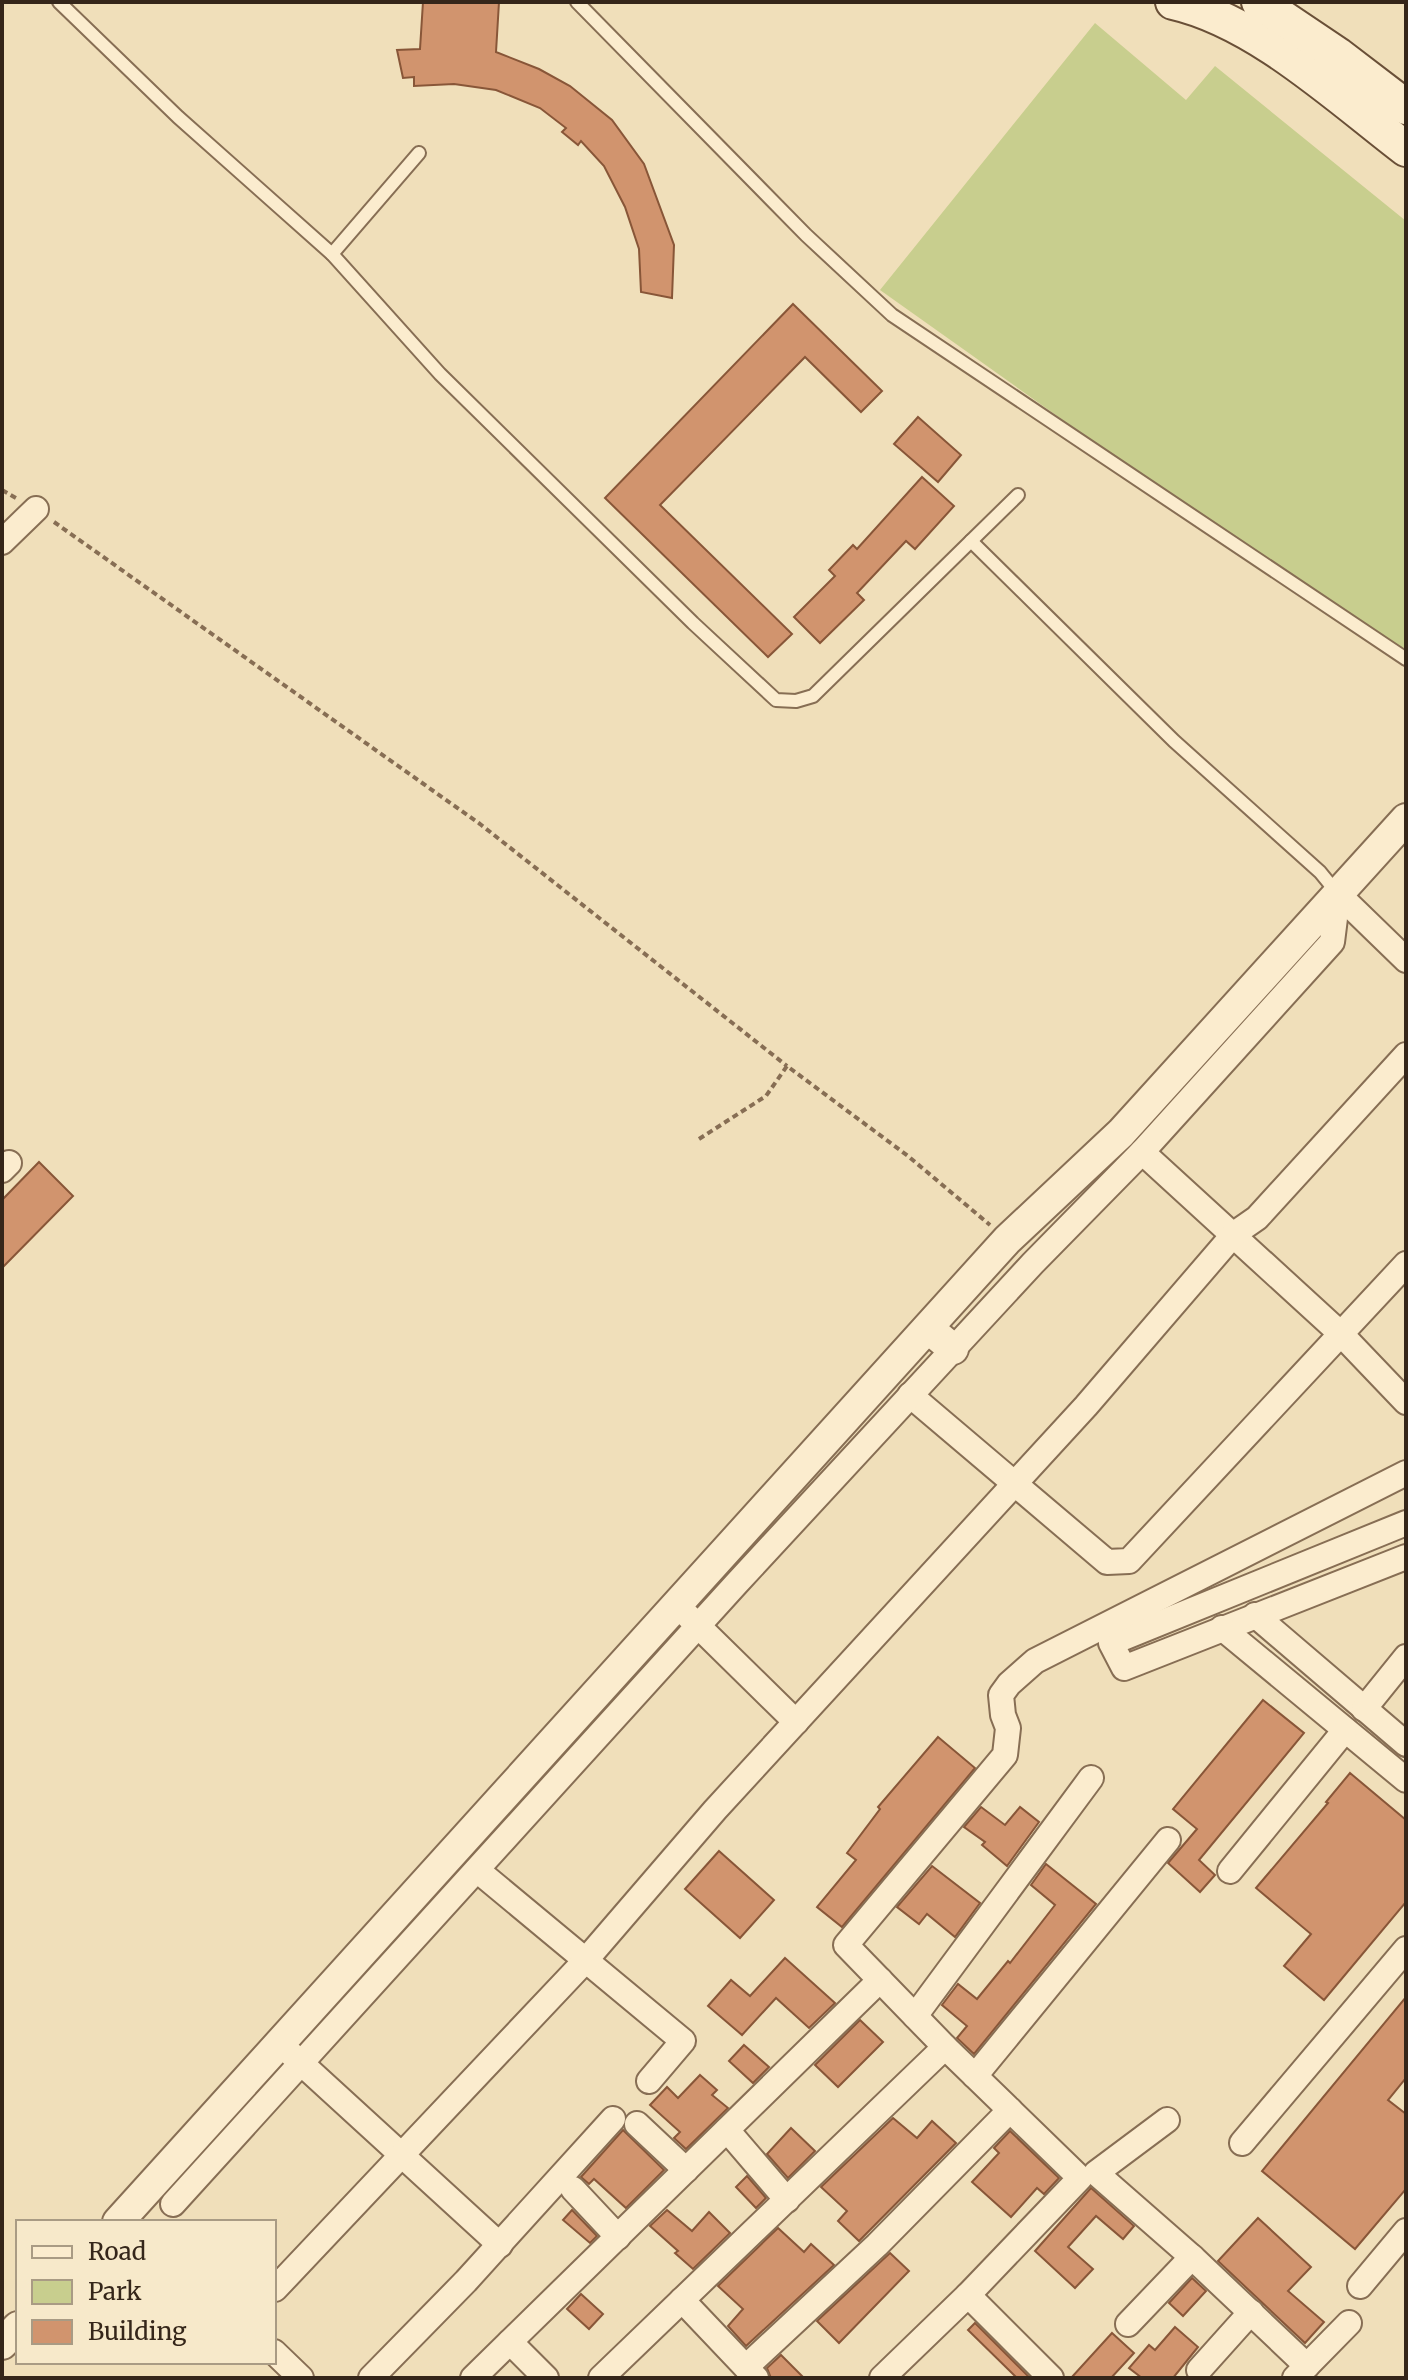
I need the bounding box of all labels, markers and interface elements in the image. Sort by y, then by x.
legend [16,2220,276,2364]
text: Road [88,2236,146,2267]
text: Park [88,2276,142,2307]
text: Building [88,2316,187,2347]

